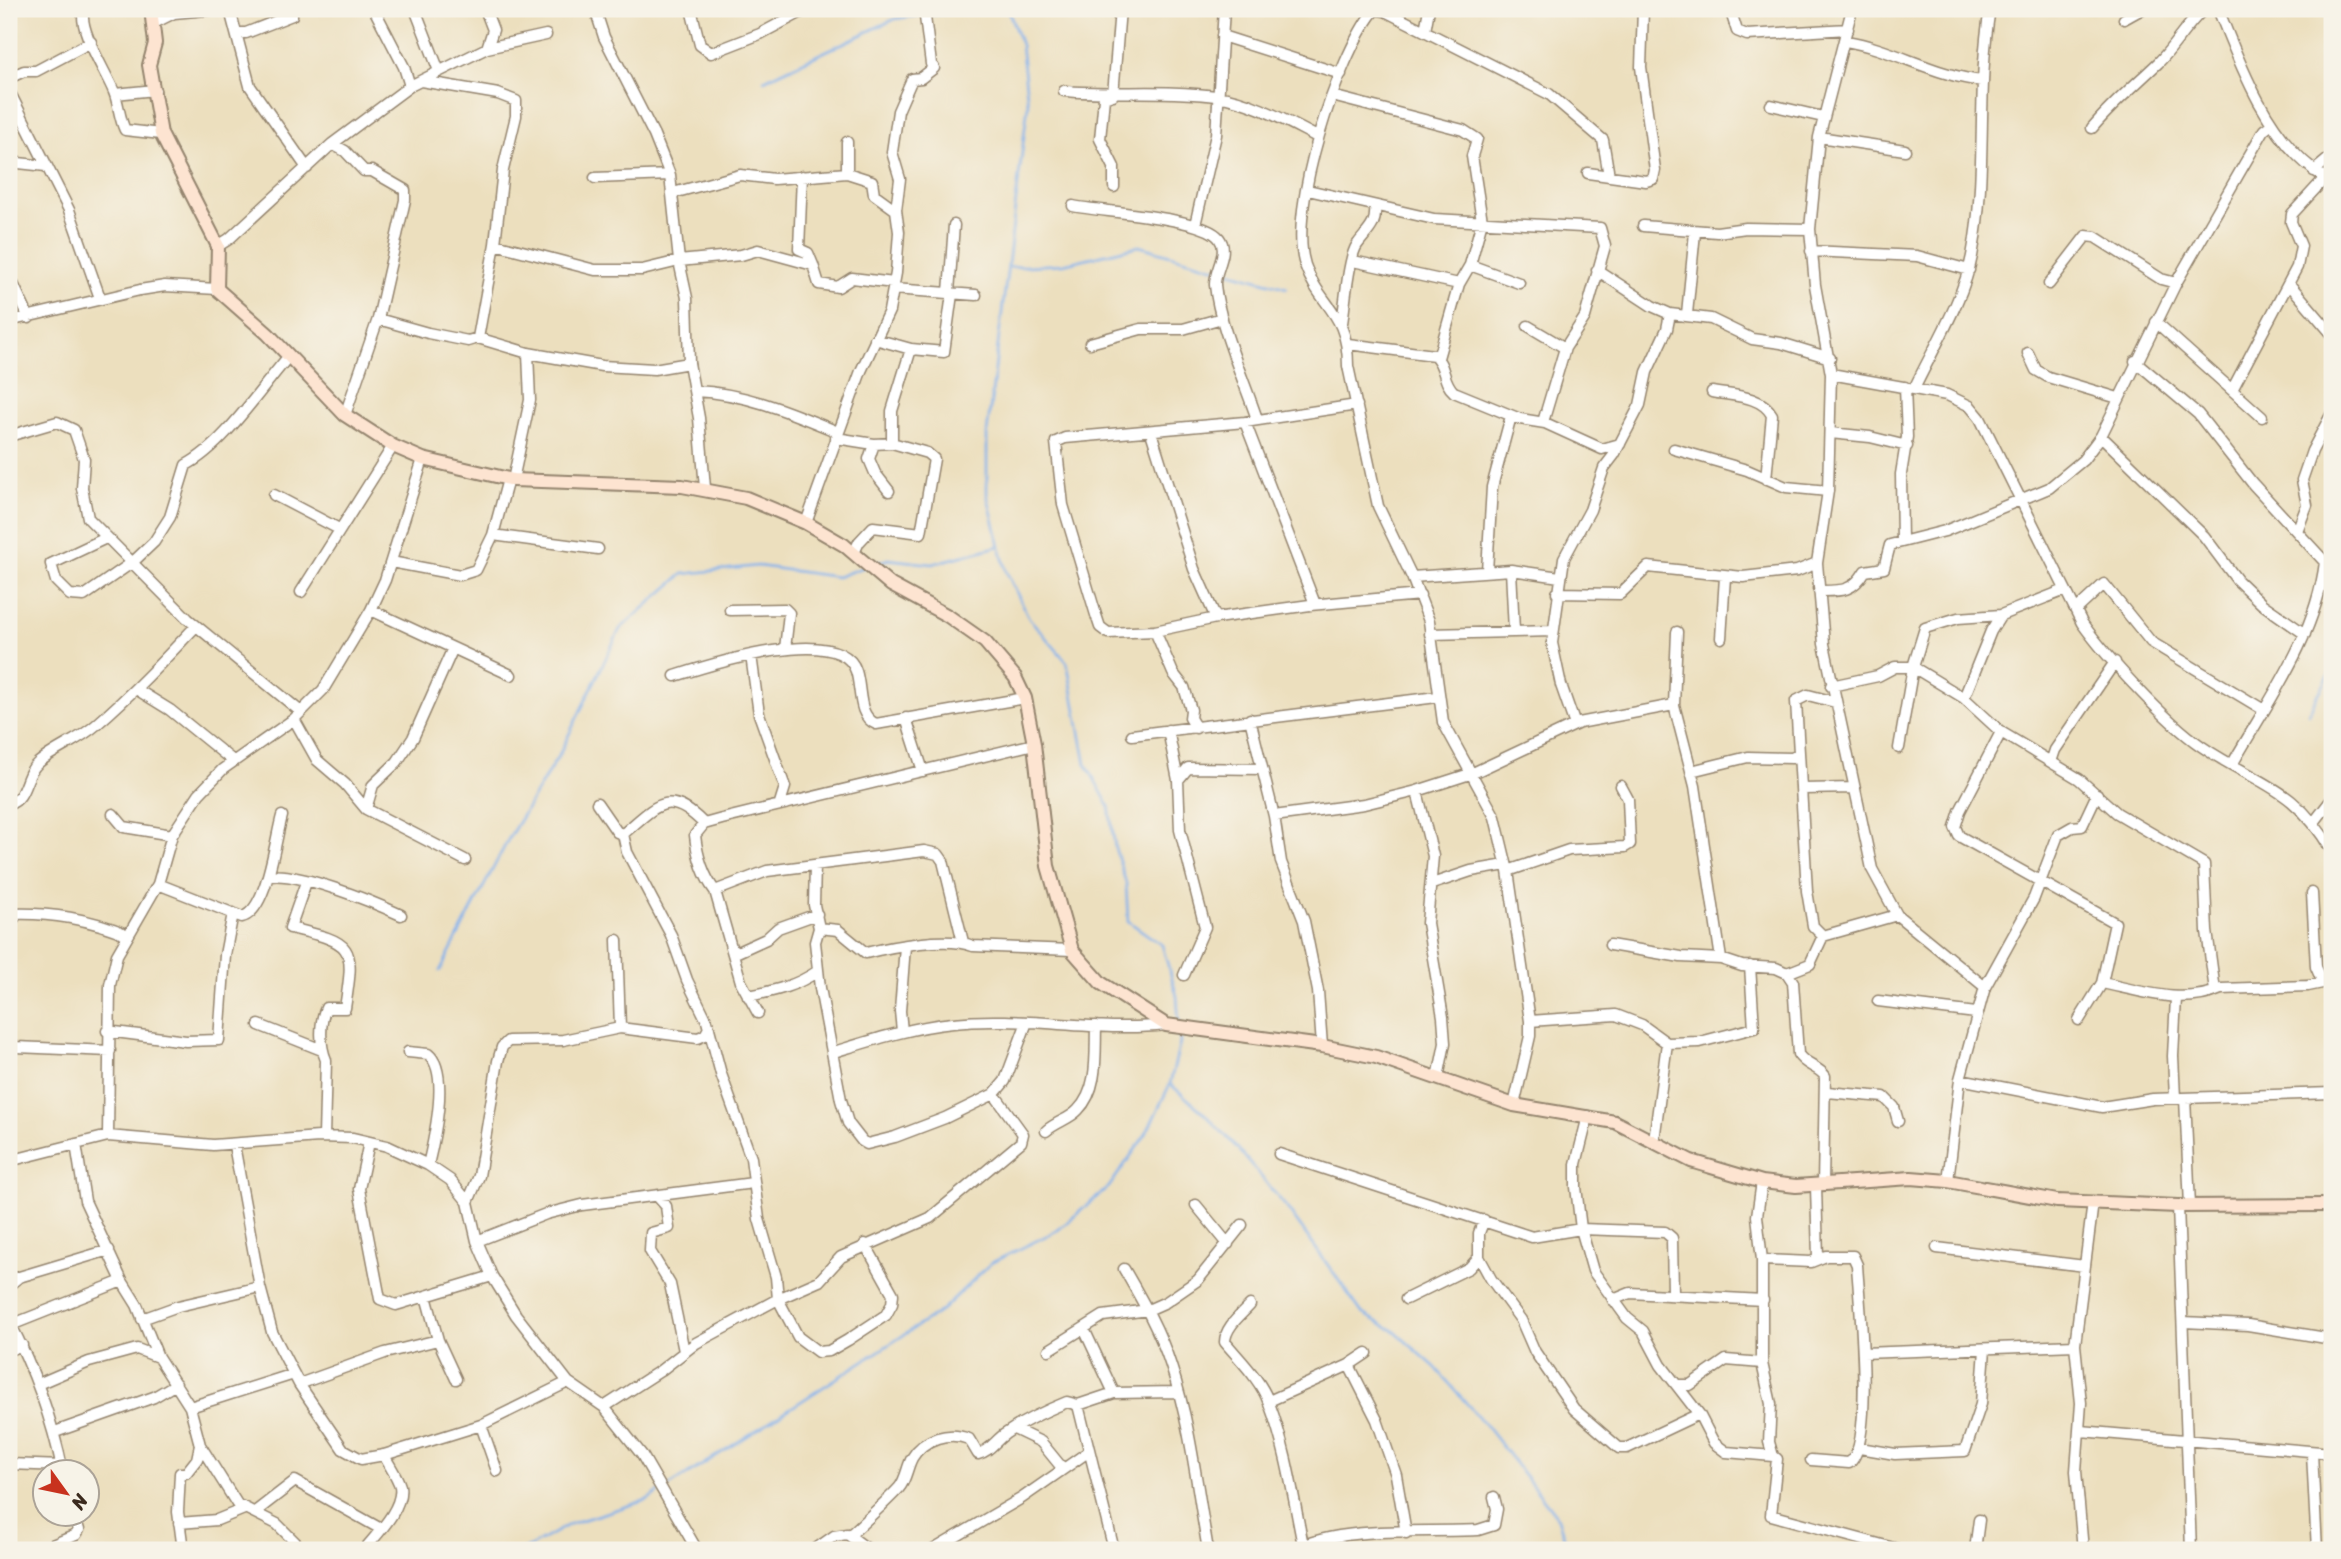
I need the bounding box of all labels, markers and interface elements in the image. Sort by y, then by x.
north arrow [32,1458,102,1528]
text: N [62,1487,98,1517]

